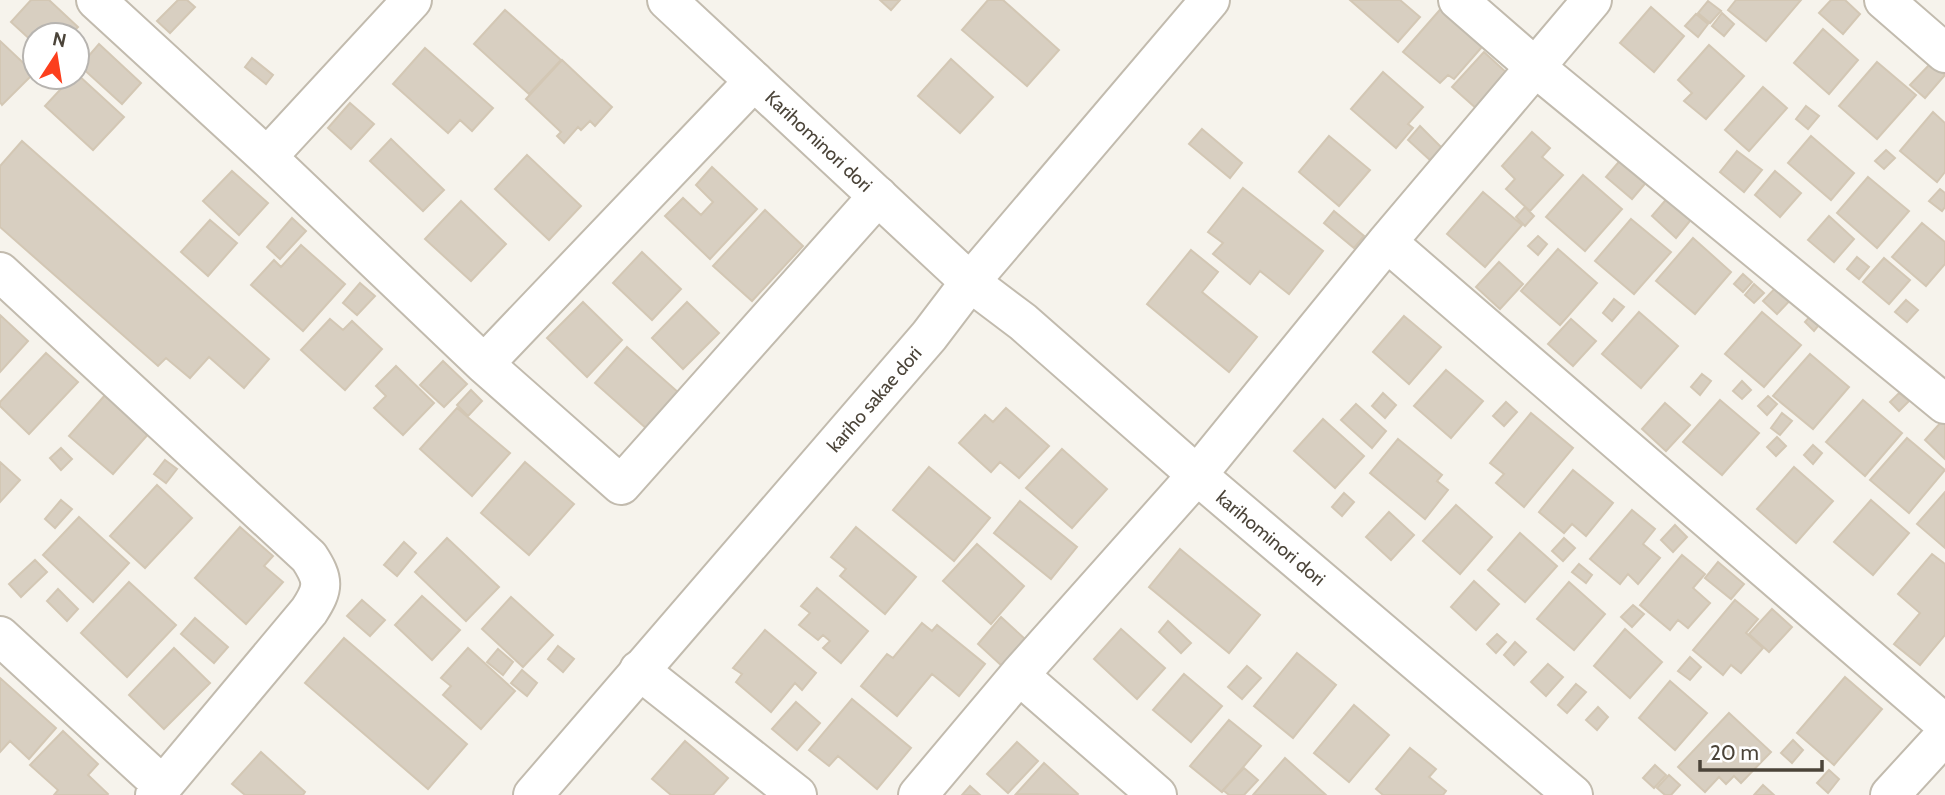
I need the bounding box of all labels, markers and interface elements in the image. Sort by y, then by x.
north arrow [21,21,91,91]
text: N [50,27,68,53]
street label: Karihominori dori [760,86,877,197]
street label: kariho sakae dori [822,342,926,457]
street label: karihominori dori [1211,486,1330,591]
scale bar [1700,728,1822,772]
text: 20 m [1710,740,1759,765]

